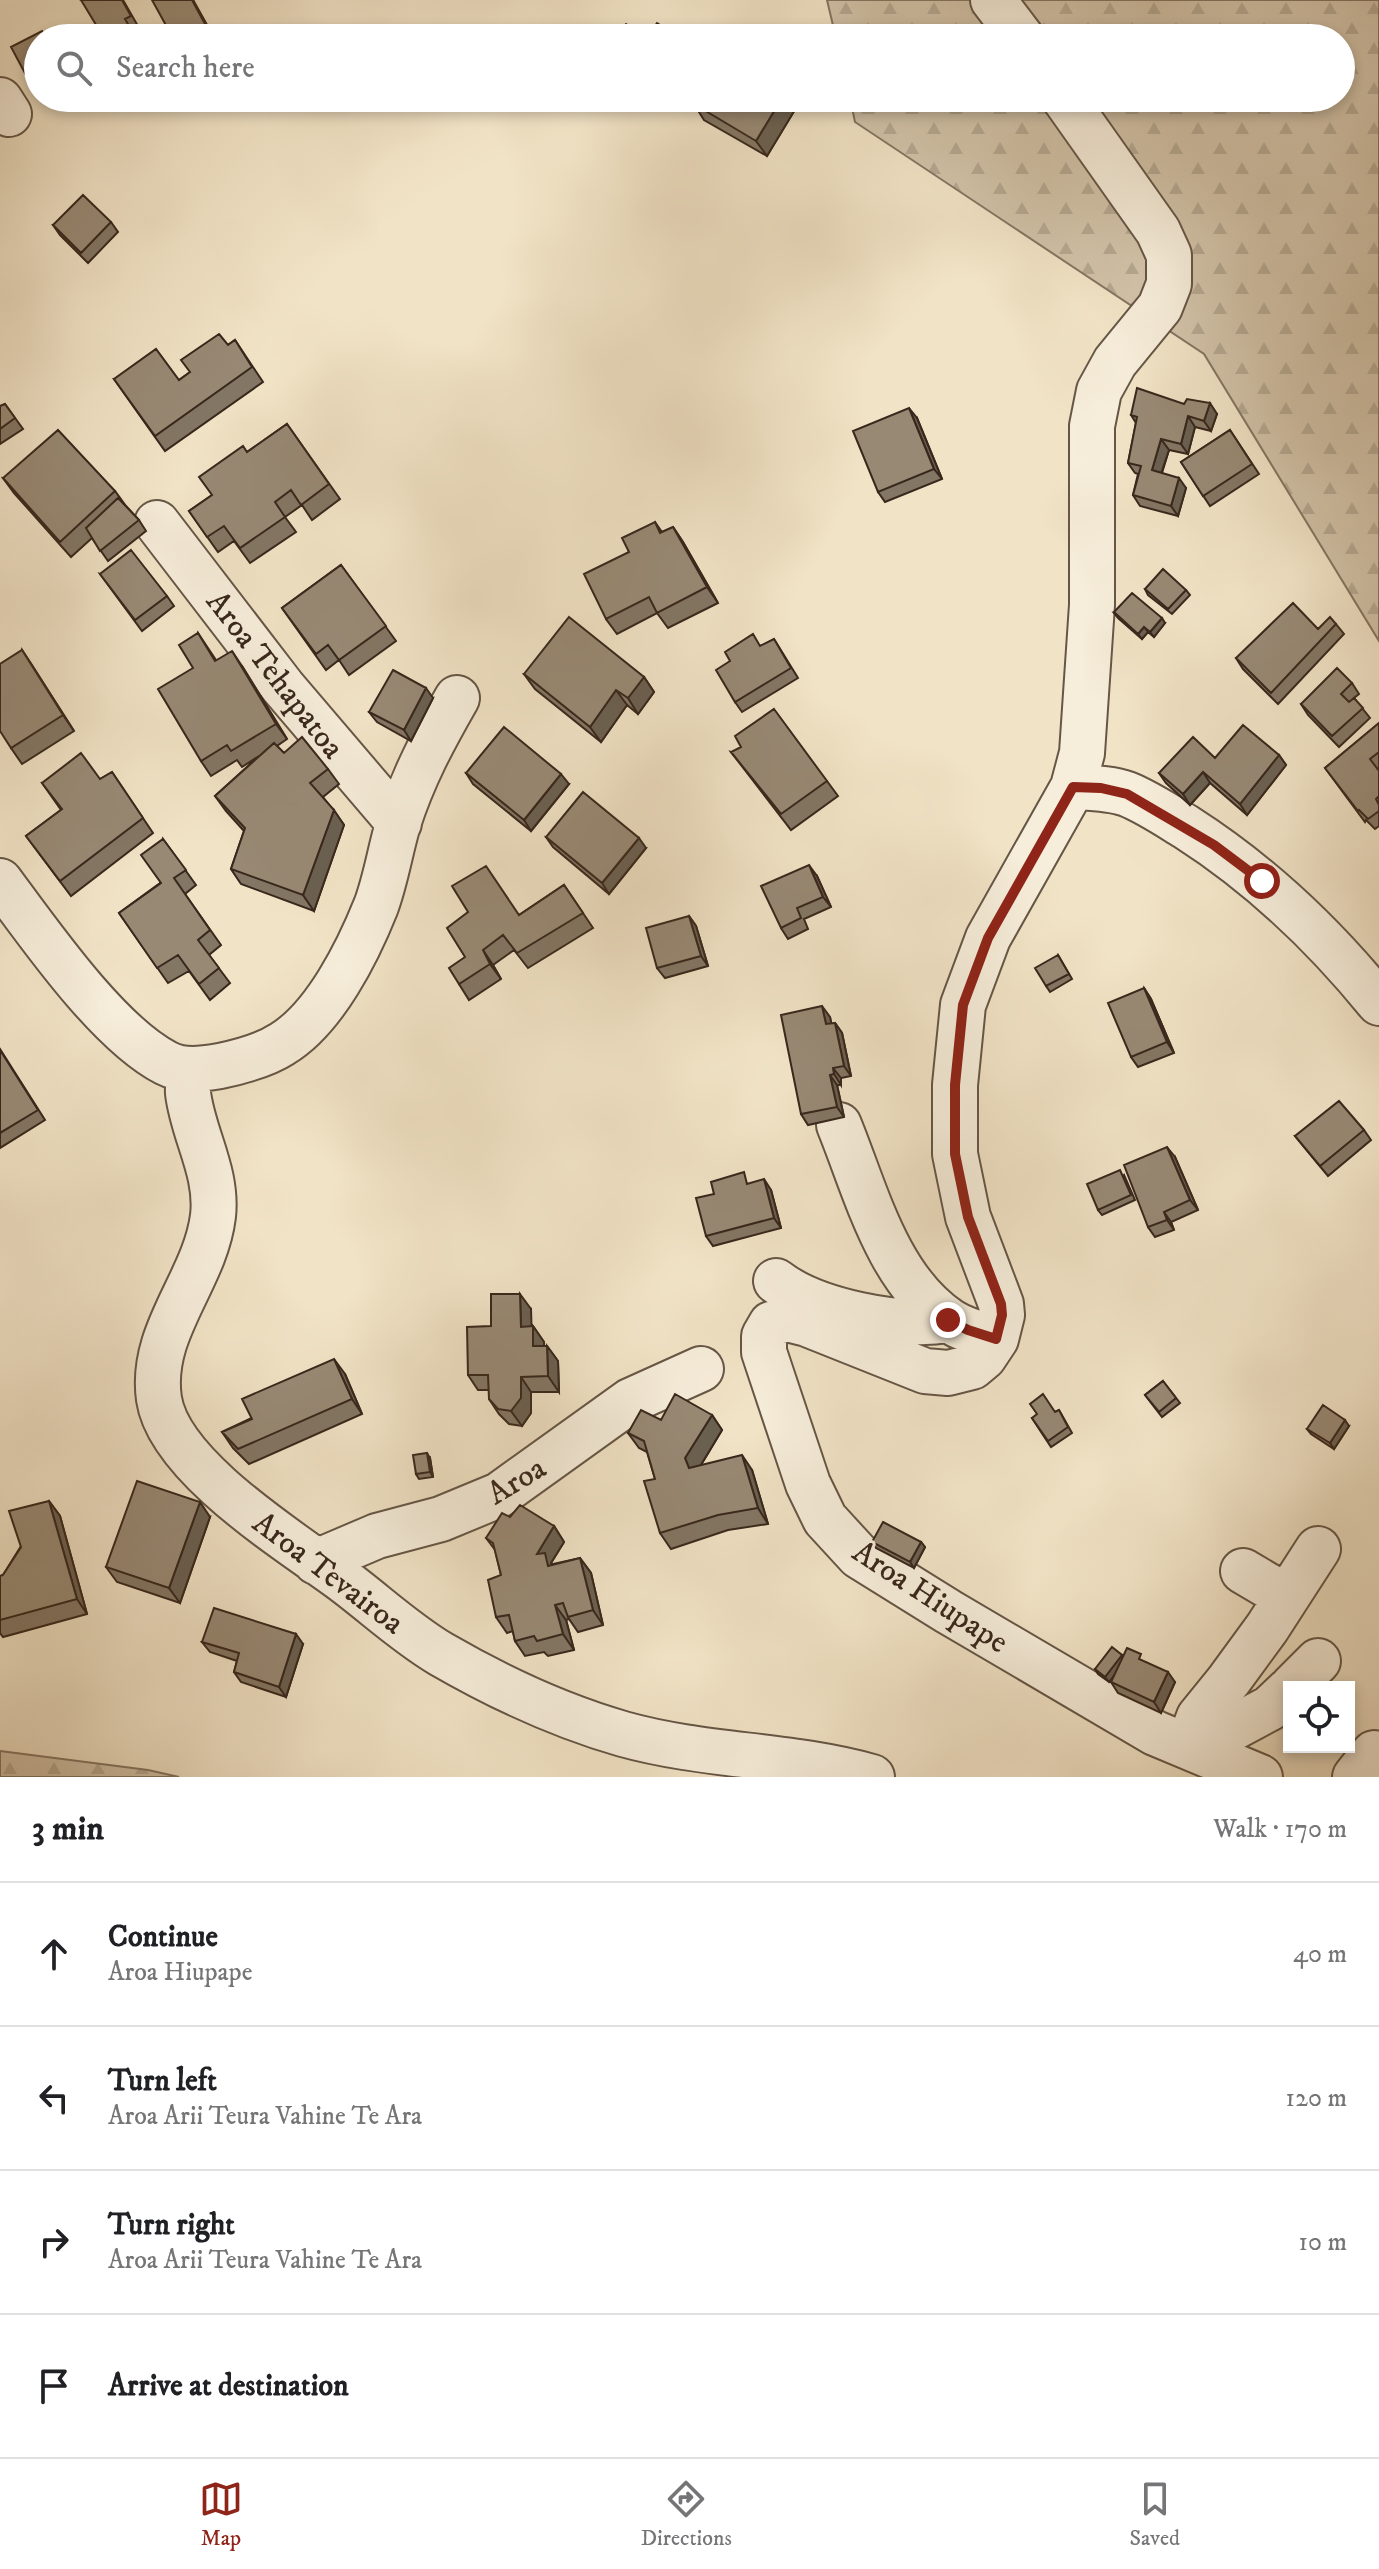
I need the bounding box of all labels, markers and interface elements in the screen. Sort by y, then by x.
search box [24,24,1355,112]
icon: search [52,46,96,90]
text: Search here [116,50,255,87]
street label: Aroa Tehapatoa [196,583,353,767]
route start [1244,863,1280,899]
route end [930,1302,966,1338]
street label: Aroa [480,1449,554,1515]
street label: Aroa Tevairoa [244,1504,412,1644]
street label: Aroa Hiupape [844,1532,1015,1663]
map controls [1283,1681,1355,1753]
button: locate [1283,1681,1355,1753]
text: 3 min [32,1808,104,1850]
text: Walk · 170 m [1213,1813,1347,1846]
text: Continue [108,1919,218,1956]
icon: ahead [32,1932,76,1976]
text: 40 m [1293,1938,1347,1971]
text: Aroa Hiupape [108,1956,252,1989]
text: Turn left [108,2063,217,2100]
icon: left [32,2076,76,2120]
text: 120 m [1286,2082,1347,2115]
text: Aroa Arii Teura Vahine Te Ara [108,2100,422,2133]
text: Turn right [108,2207,235,2244]
icon: right [32,2220,76,2264]
text: 10 m [1298,2226,1347,2259]
text: Aroa Arii Teura Vahine Te Ara [108,2244,422,2277]
icon: arrive [32,2364,76,2408]
text: Arrive at destination [108,2368,349,2405]
tab: Map [199,2477,243,2552]
tab: Directions [641,2477,732,2552]
tab: Saved [1130,2477,1180,2552]

